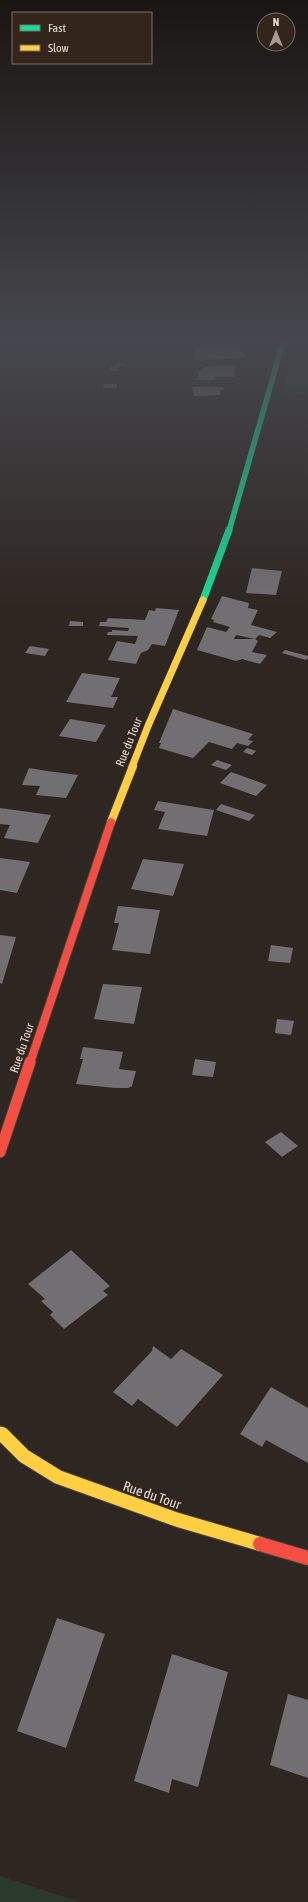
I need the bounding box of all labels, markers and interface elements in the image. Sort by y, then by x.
legend [12,12,152,64]
north arrow [256,12,296,52]
text: N [273,16,279,28]
text: Fast [48,21,66,35]
text: Slow [48,41,69,55]
street label: Rue du Tour [113,715,145,769]
street label: Rue du Tour [7,1021,37,1075]
street label: Rue du Tour [121,1478,184,1513]

